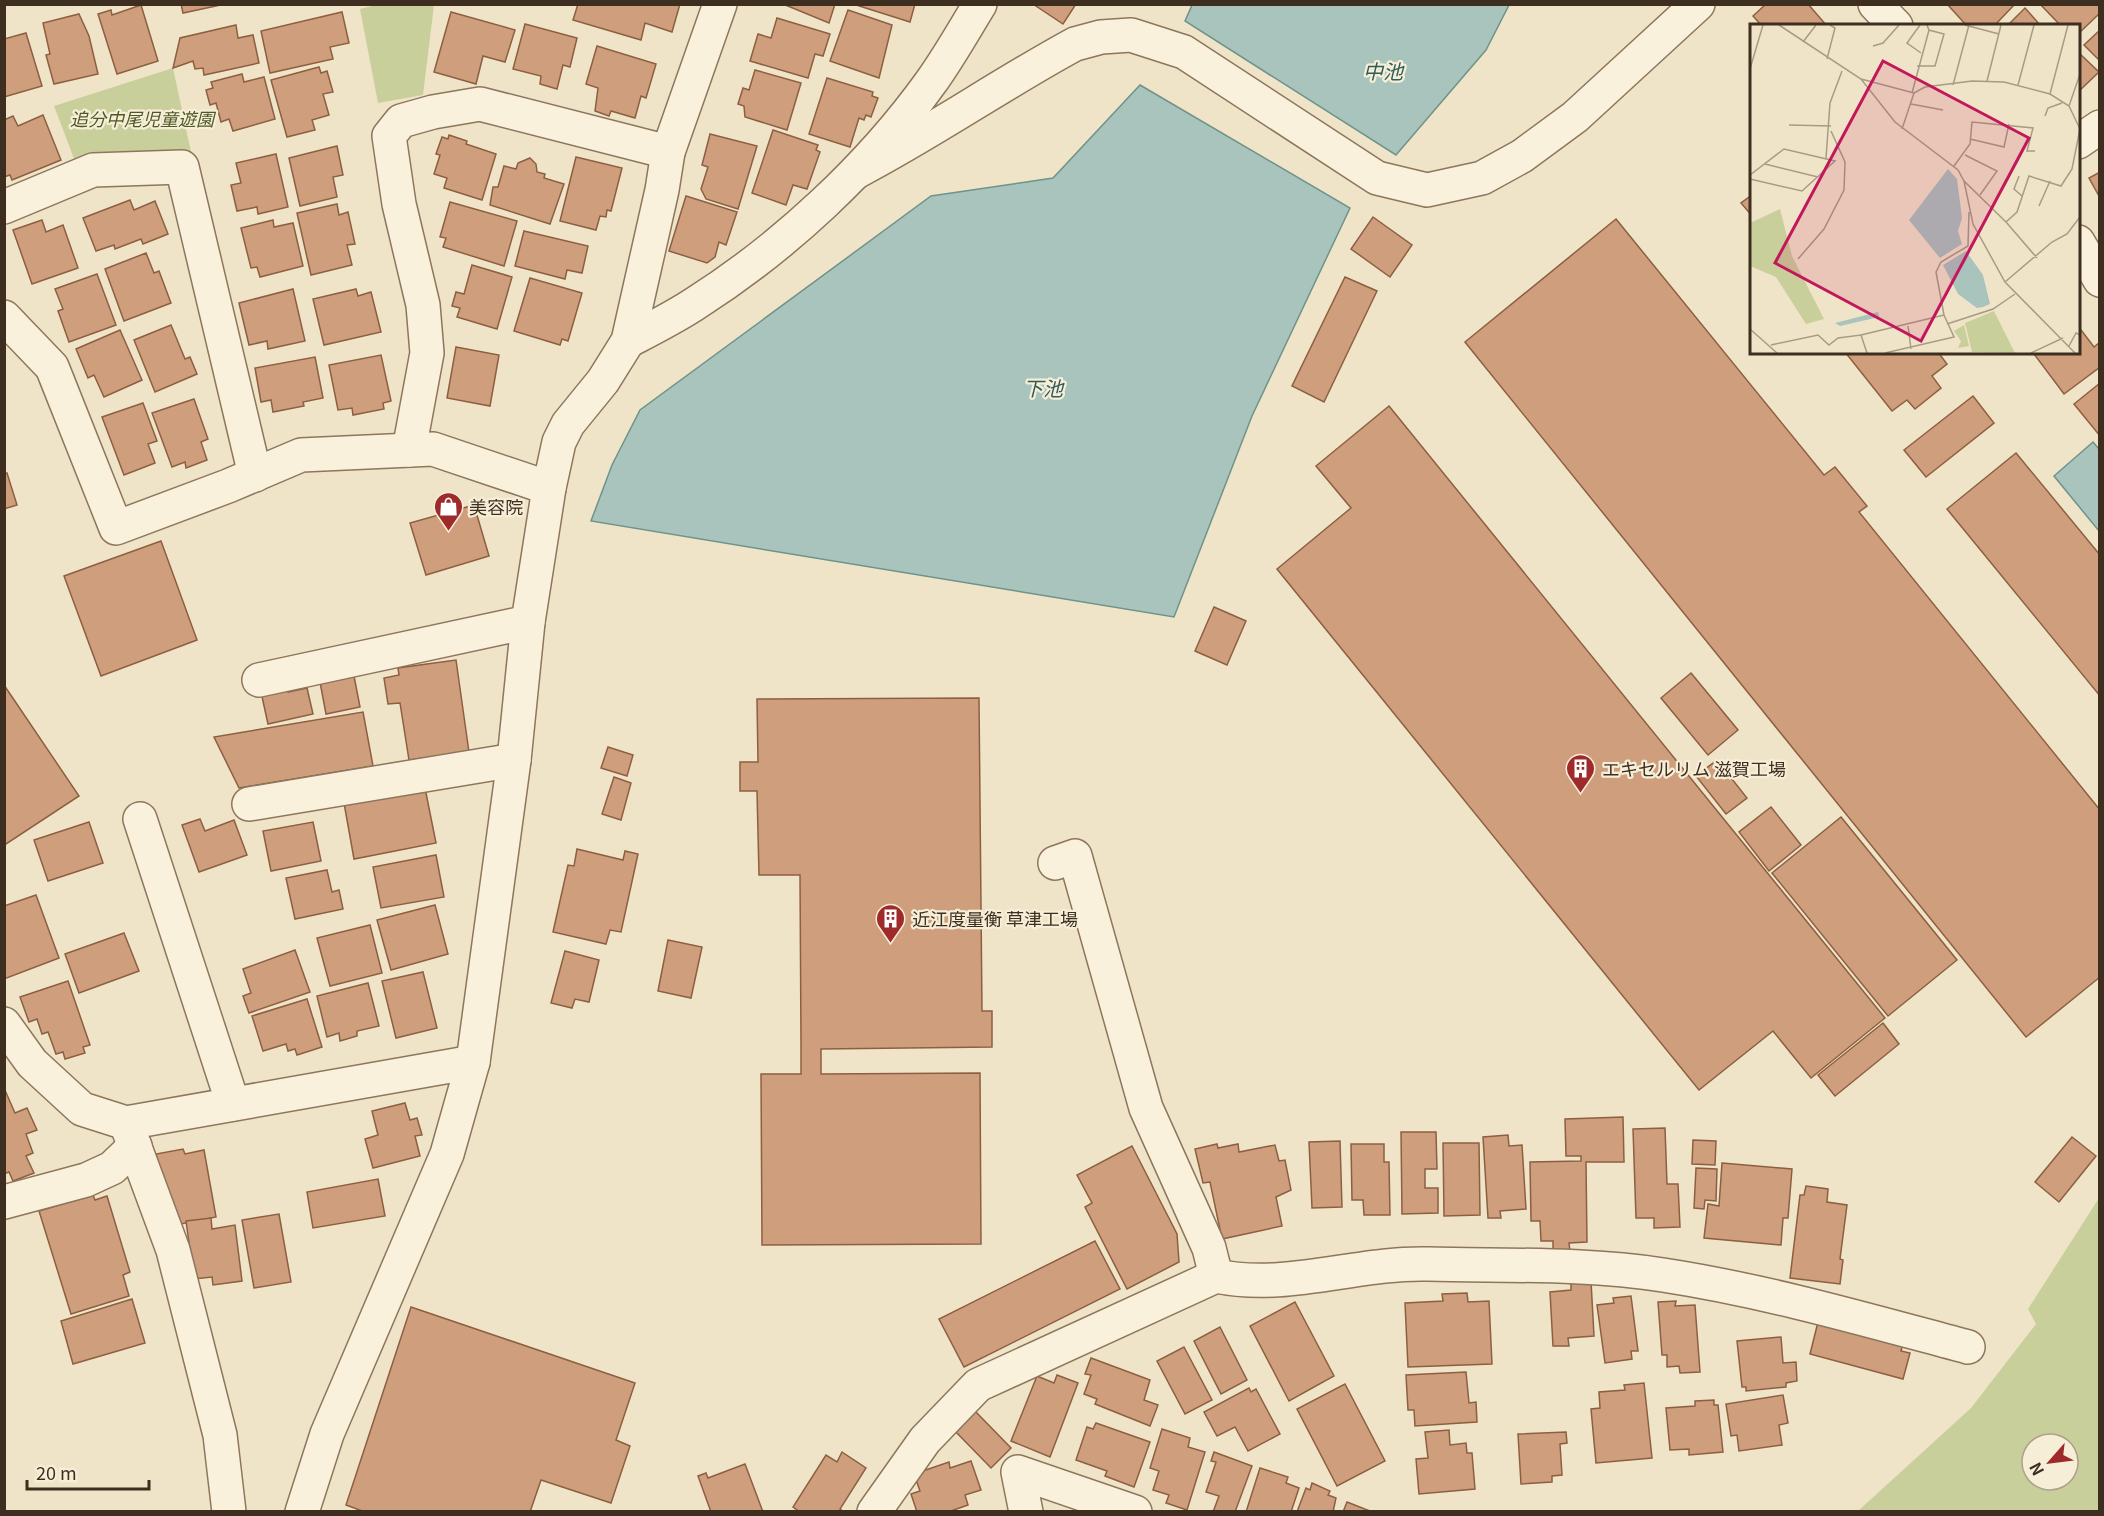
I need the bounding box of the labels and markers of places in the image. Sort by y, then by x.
shop icon: 美容院 [432,490,464,532]
place label: 美容院 [469,493,523,519]
building icon: エキセルリム 滋賀工場 [1565,752,1597,794]
place label: エキセルリム 滋賀工場 [1602,755,1786,781]
building icon: 近江度量衡 草津工場 [875,902,907,944]
place label: 近江度量衡 草津工場 [912,905,1078,931]

